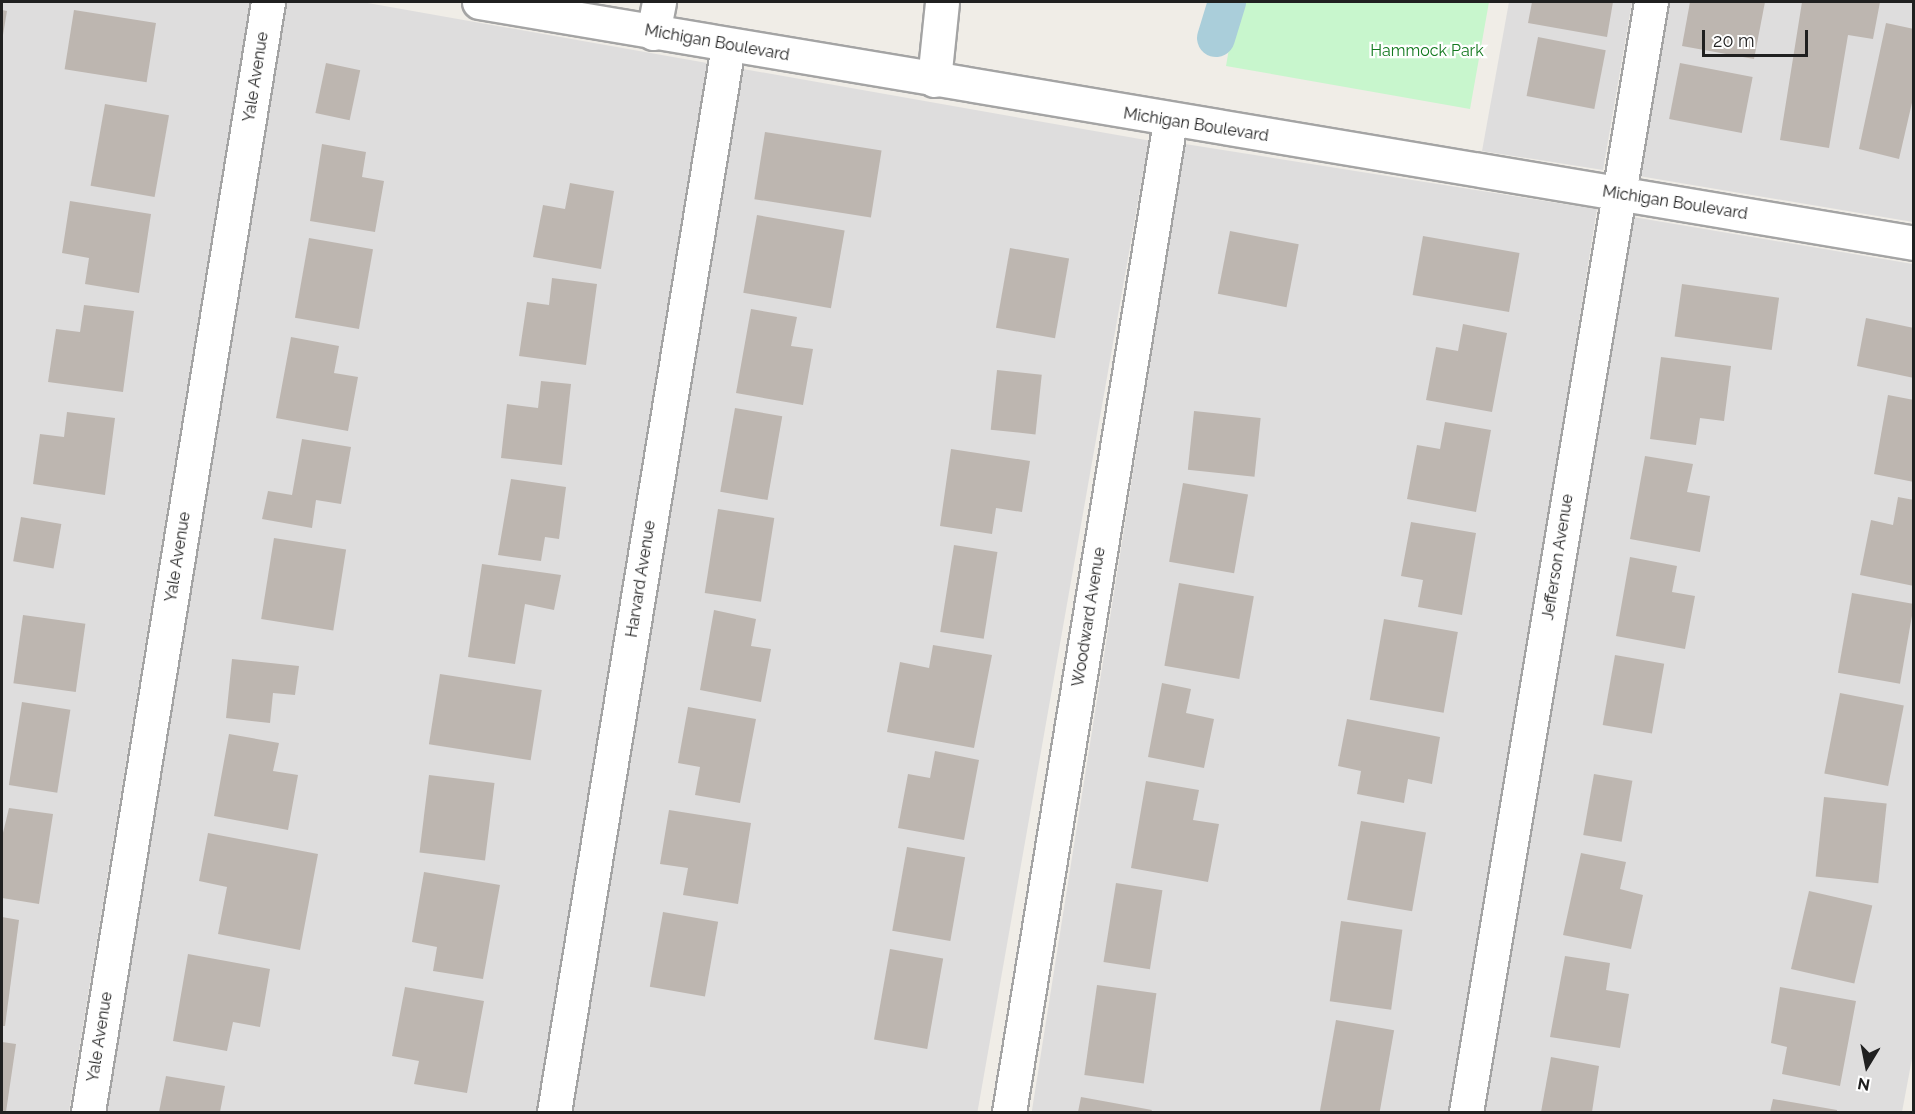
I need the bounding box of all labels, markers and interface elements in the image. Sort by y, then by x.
scale bar [1705,18,1812,56]
street label: Michigan Boulevard [643,21,791,65]
street label: Yale Avenue [239,30,273,124]
text: 20 m [1713,30,1755,51]
park label: Hammock Park [1370,41,1484,61]
street label: Michigan Boulevard [1122,104,1270,146]
street label: Michigan Boulevard [1601,182,1749,224]
street label: Jefferson Avenue [1539,492,1577,622]
street label: Yale Avenue [161,510,195,604]
street label: Harvard Avenue [622,519,660,639]
street label: Woodward Avenue [1068,545,1110,689]
street label: Yale Avenue [83,990,117,1084]
north arrow [1837,1036,1897,1096]
text: N [1856,1074,1871,1095]

